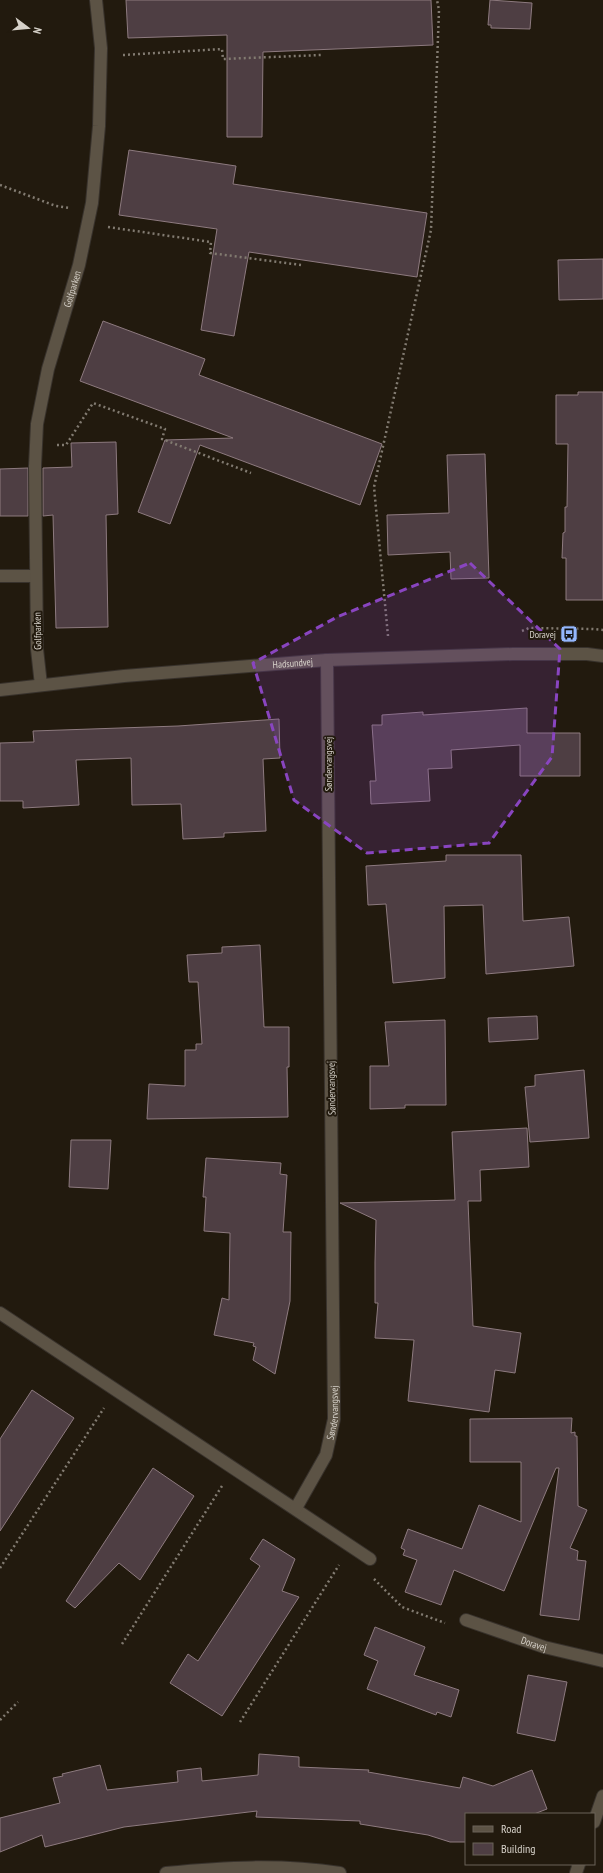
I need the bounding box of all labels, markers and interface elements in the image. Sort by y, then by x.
north arrow [8,8,48,48]
text: N [30,26,45,36]
street label: Golfparken [61,269,84,309]
street label: Golfparken [31,612,44,650]
bus stop icon: Doravej [559,624,579,644]
place label: Doravej [530,628,556,641]
street label: Hadsundvej [272,655,313,671]
street label: Søndervangsvej [322,737,335,791]
street label: Søndervangsvej [325,1061,338,1115]
street label: Søndervangsvej [324,1385,341,1441]
street label: Doravej [519,1634,548,1654]
legend [465,1813,595,1865]
text: Road [501,1821,521,1836]
text: Building [501,1841,536,1856]

